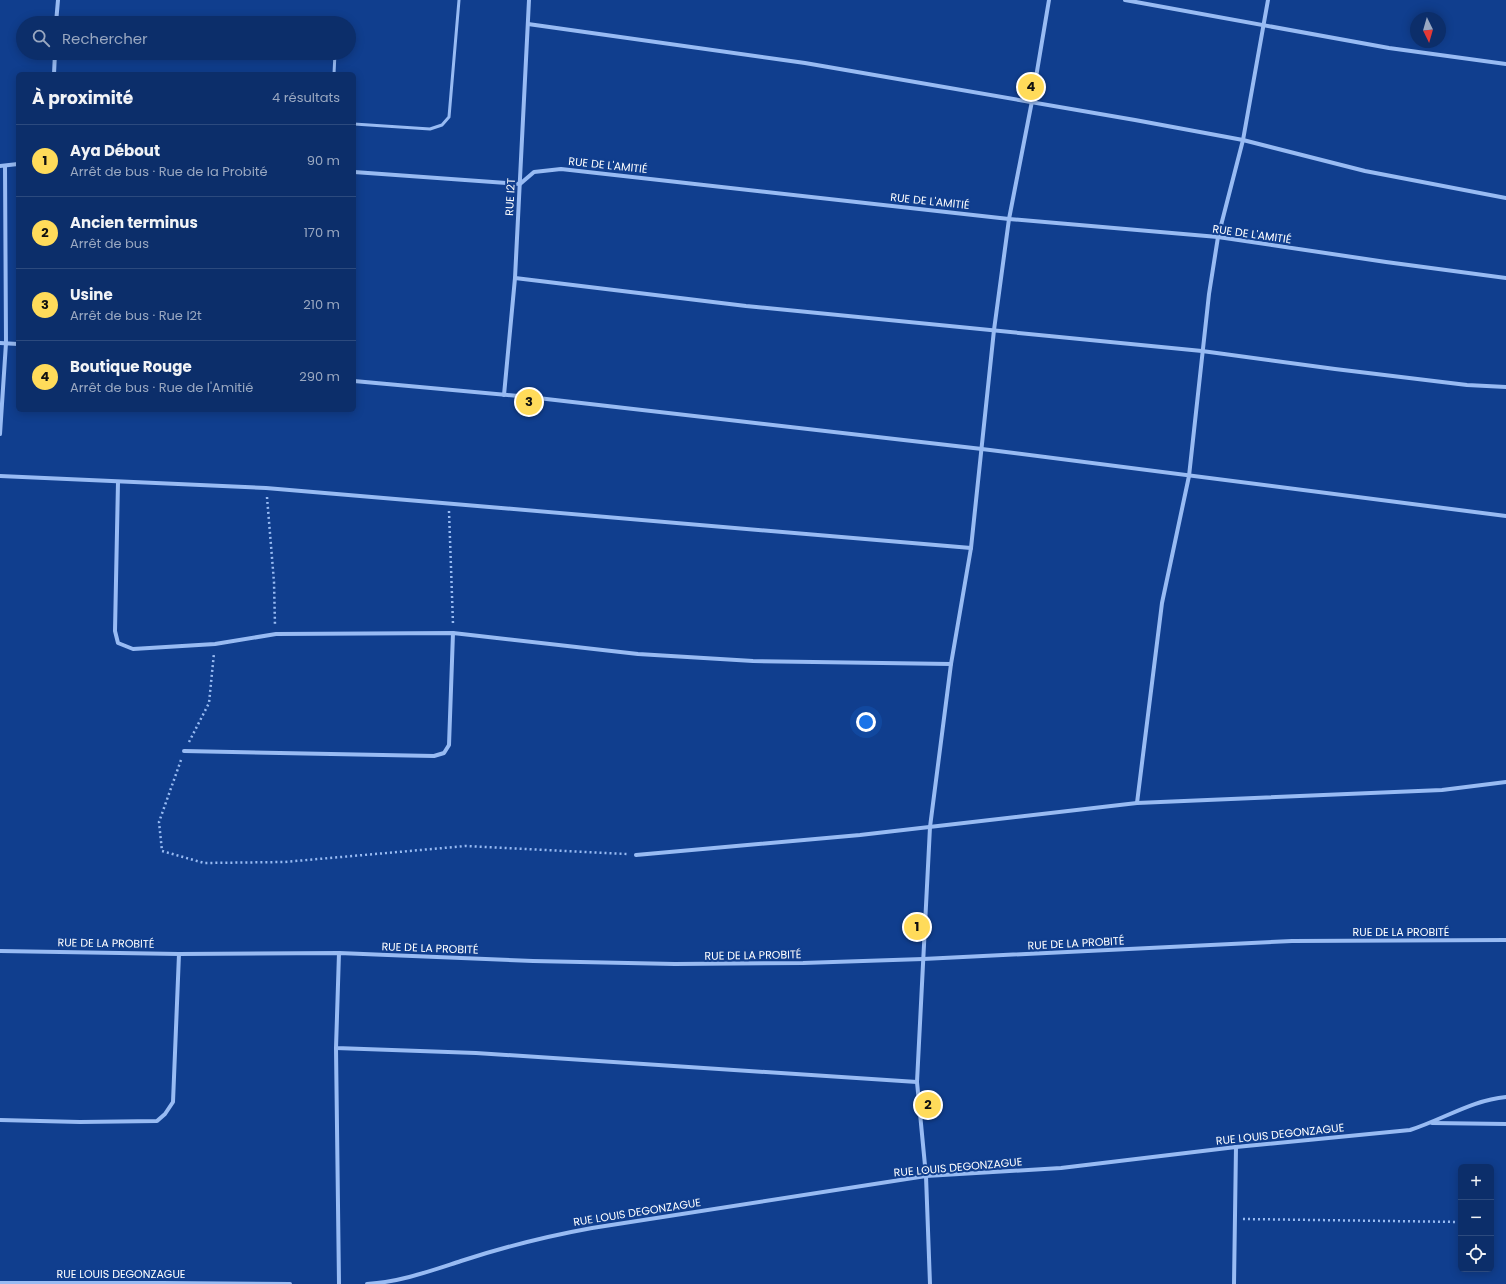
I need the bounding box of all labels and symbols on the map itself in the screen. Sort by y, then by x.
north arrow [1410,12,1446,48]
pin: 4 [1018,72,1044,102]
street label: RUE DE L'AMITIÉ [568,153,648,177]
street label: RUE I2T [501,178,519,216]
street label: RUE DE L'AMITIÉ [890,189,970,213]
street label: RUE DE L'AMITIÉ [1212,221,1292,247]
pin: 3 [516,387,542,417]
your location [856,712,876,732]
pin: 1 [904,912,930,942]
street label: RUE DE LA PROBITÉ [1353,924,1449,940]
street label: RUE DE LA PROBITÉ [1027,932,1125,954]
street label: RUE DE LA PROBITÉ [57,934,155,952]
street label: RUE DE LA PROBITÉ [381,938,479,958]
street label: RUE DE LA PROBITÉ [704,946,802,964]
pin: 2 [915,1090,941,1120]
street label: RUE LOUIS DEGONZAGUE [1215,1119,1345,1149]
street label: RUE LOUIS DEGONZAGUE [893,1153,1023,1181]
street label: RUE LOUIS DEGONZAGUE [572,1194,702,1230]
street label: RUE LOUIS DEGONZAGUE [57,1266,185,1282]

